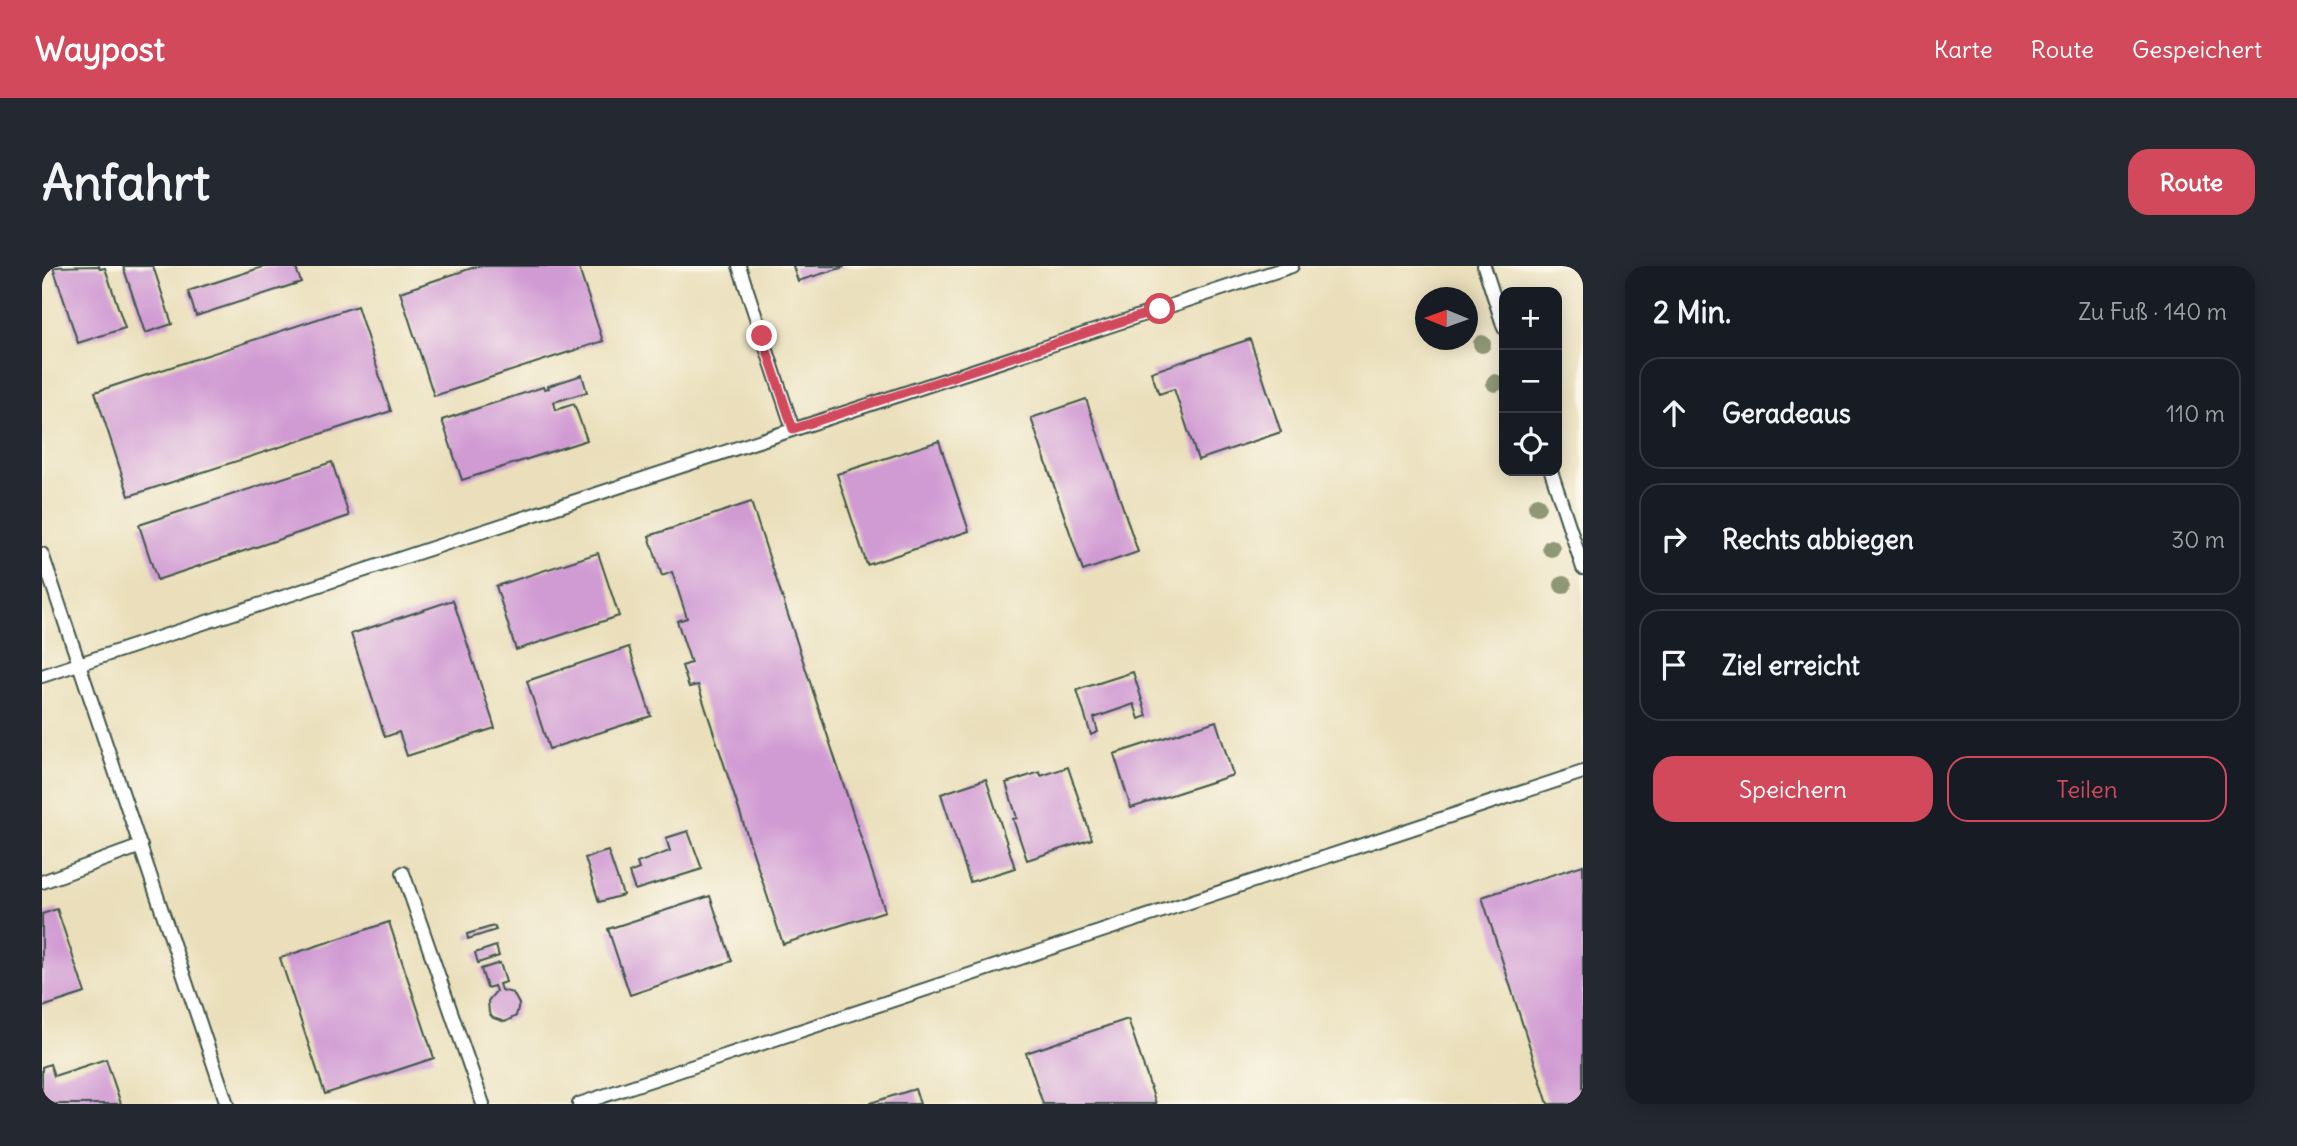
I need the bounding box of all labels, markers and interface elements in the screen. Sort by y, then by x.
text: Waypost [35,28,165,70]
text: Karte [1934,34,1993,64]
text: Route [2031,34,2094,64]
text: Gespeichert [2132,34,2262,64]
button: Route [2128,149,2255,215]
text: Anfahrt [42,152,210,213]
north arrow [1415,287,1478,350]
map controls [1499,287,1562,476]
button: + [1499,287,1562,350]
route start [1144,293,1175,324]
text: 2 Min. [1653,293,1731,331]
text: Zu Fuß · 140 m [2078,297,2227,326]
route end [746,320,777,351]
button: − [1499,350,1562,413]
icon: ahead [1655,394,1693,432]
text: Geradeaus [1722,397,1851,430]
text: 110 m [2166,399,2225,428]
button: locate [1499,413,1562,476]
icon: right [1655,520,1693,558]
text: Rechts abbiegen [1722,523,1914,556]
text: 30 m [2171,525,2225,554]
icon: arrive [1655,646,1693,684]
text: Ziel erreicht [1722,649,1860,682]
button: Speichern [1653,756,1933,822]
button: Teilen [1947,756,2227,822]

